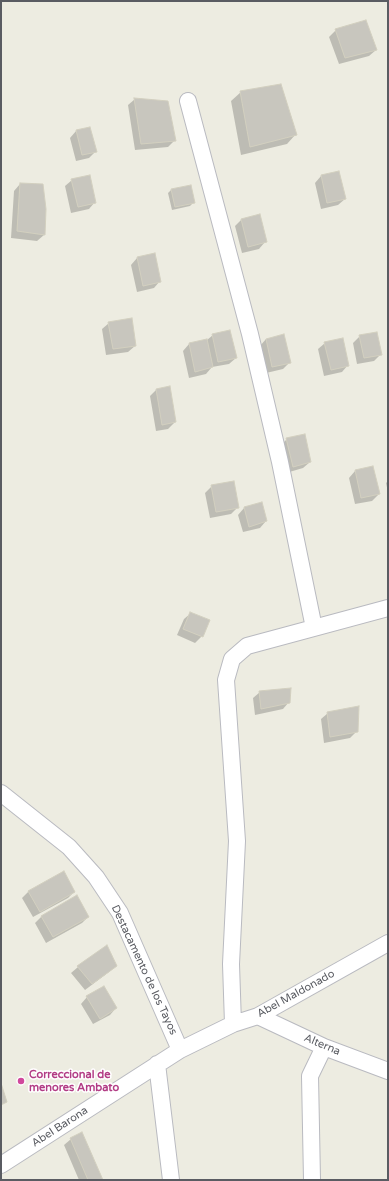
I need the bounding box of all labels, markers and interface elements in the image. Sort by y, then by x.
street label: Destacamento de los Tayos [108,903,180,1037]
street label: Abel Maldonado [255,967,337,1021]
street label: Alterna [302,1031,342,1059]
place label: Correccional de menores Ambato [29,1068,119,1094]
marker: Correccional de menores Ambato [16,1076,26,1086]
street label: Abel Barona [29,1104,91,1150]

